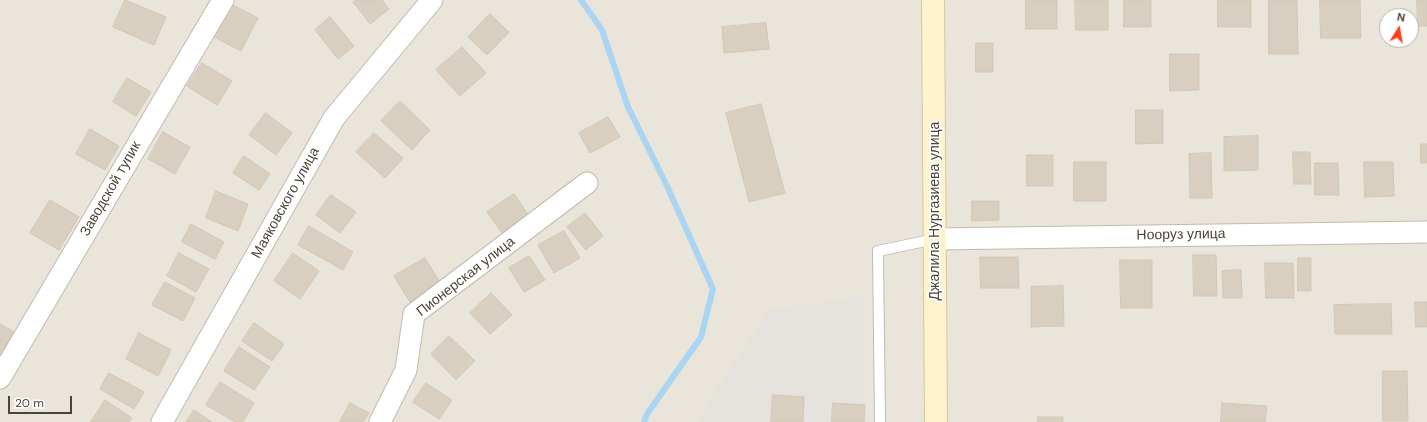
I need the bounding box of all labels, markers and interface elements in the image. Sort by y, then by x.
north arrow [1379,8,1419,48]
text: N [1396,10,1406,25]
street label: Джалила Нургазиева улица [927,122,943,300]
street label: Заводской тупик [77,139,145,239]
street label: Маяковского улица [248,145,324,261]
street label: Нооруз улица [1136,226,1226,244]
street label: Пионерская улица [414,233,518,321]
scale bar [10,388,74,414]
text: 20 m [15,395,44,411]

